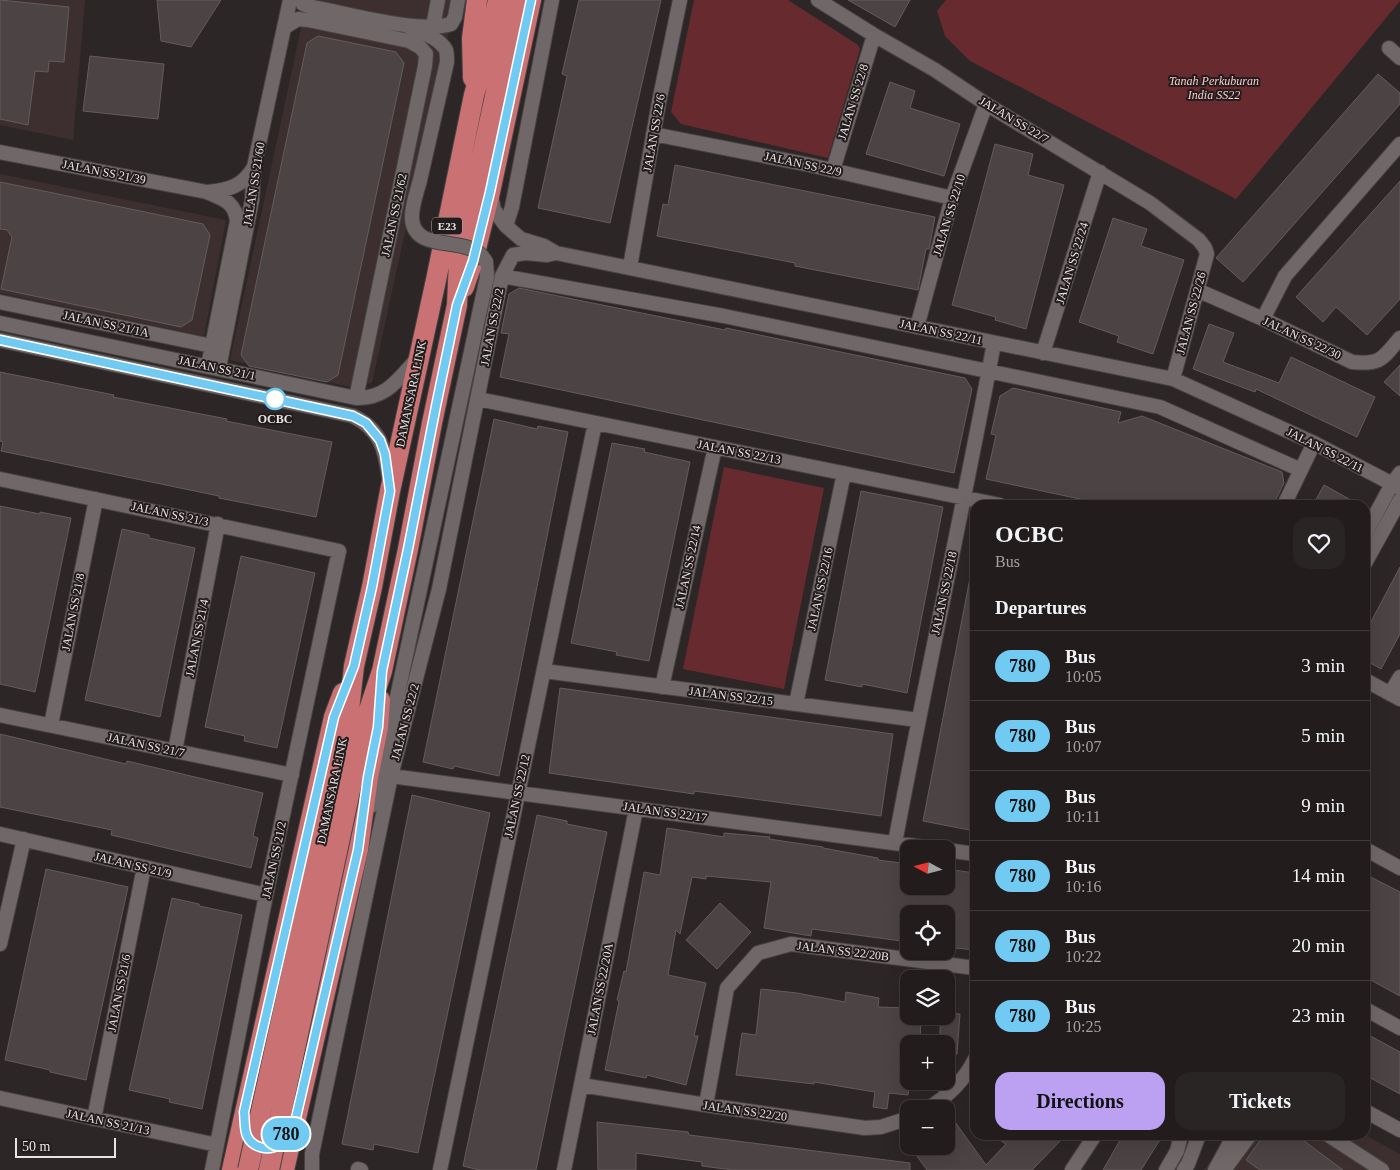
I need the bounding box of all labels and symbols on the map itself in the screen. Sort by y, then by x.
street label: JALAN SS 22/8 [835,62,871,142]
park label: Tanah Perkuburan India SS22 [1169,74,1259,102]
street label: JALAN SS 22/6 [640,93,668,173]
street label: JALAN SS 22/7 [977,94,1051,146]
street label: JALAN SS 21/60 [240,141,268,227]
street label: JALAN SS 22/9 [763,149,843,179]
street label: JALAN SS 21/39 [61,157,147,187]
street label: JALAN SS 21/62 [378,172,410,258]
street label: JALAN SS 22/10 [930,172,968,258]
road number: E23 [432,218,462,235]
street label: JALAN SS 22/24 [1053,220,1091,306]
street label: JALAN SS 22/26 [1173,270,1209,356]
street label: JALAN SS 22/2 [478,287,506,367]
street label: JALAN SS 21/1A [62,308,150,340]
street label: JALAN SS 22/30 [1261,314,1343,362]
street label: JALAN SS 22/11 [898,316,984,348]
street label: DAMANSARA LINK [393,339,429,448]
street label: JALAN SS 21/1 [177,353,257,383]
marker: OCBC [264,388,286,410]
place label: OCBC [258,412,292,426]
street label: JALAN SS 22/11 [1284,425,1366,475]
street label: JALAN SS 22/13 [696,437,782,467]
street label: JALAN SS 21/3 [130,499,210,529]
street label: JALAN SS 22/14 [672,524,704,610]
street label: JALAN SS 22/16 [804,546,836,632]
street label: JALAN SS 22/18 [928,550,960,636]
street label: JALAN SS 21/8 [59,572,87,652]
street label: JALAN SS 21/4 [183,598,211,678]
street label: JALAN SS 22/2 [388,682,422,762]
street label: JALAN SS 22/15 [688,684,774,708]
street label: JALAN SS 21/7 [106,730,186,760]
street label: DAMANSARA LINK [314,736,350,845]
street label: JALAN SS 22/12 [501,753,533,839]
street label: JALAN SS 22/17 [622,799,708,825]
street label: JALAN SS 21/2 [259,820,289,900]
north arrow [900,840,955,895]
street label: JALAN SS 21/9 [93,849,173,881]
street label: JALAN SS 22/20B [796,938,890,964]
street label: JALAN SS 22/20A [584,942,616,1036]
street label: JALAN SS 21/6 [105,953,133,1033]
street label: JALAN SS 22/20 [702,1098,788,1124]
street label: JALAN SS 21/13 [65,1106,151,1138]
line badge: 780 [257,1118,315,1150]
scale bar [15,1135,116,1158]

